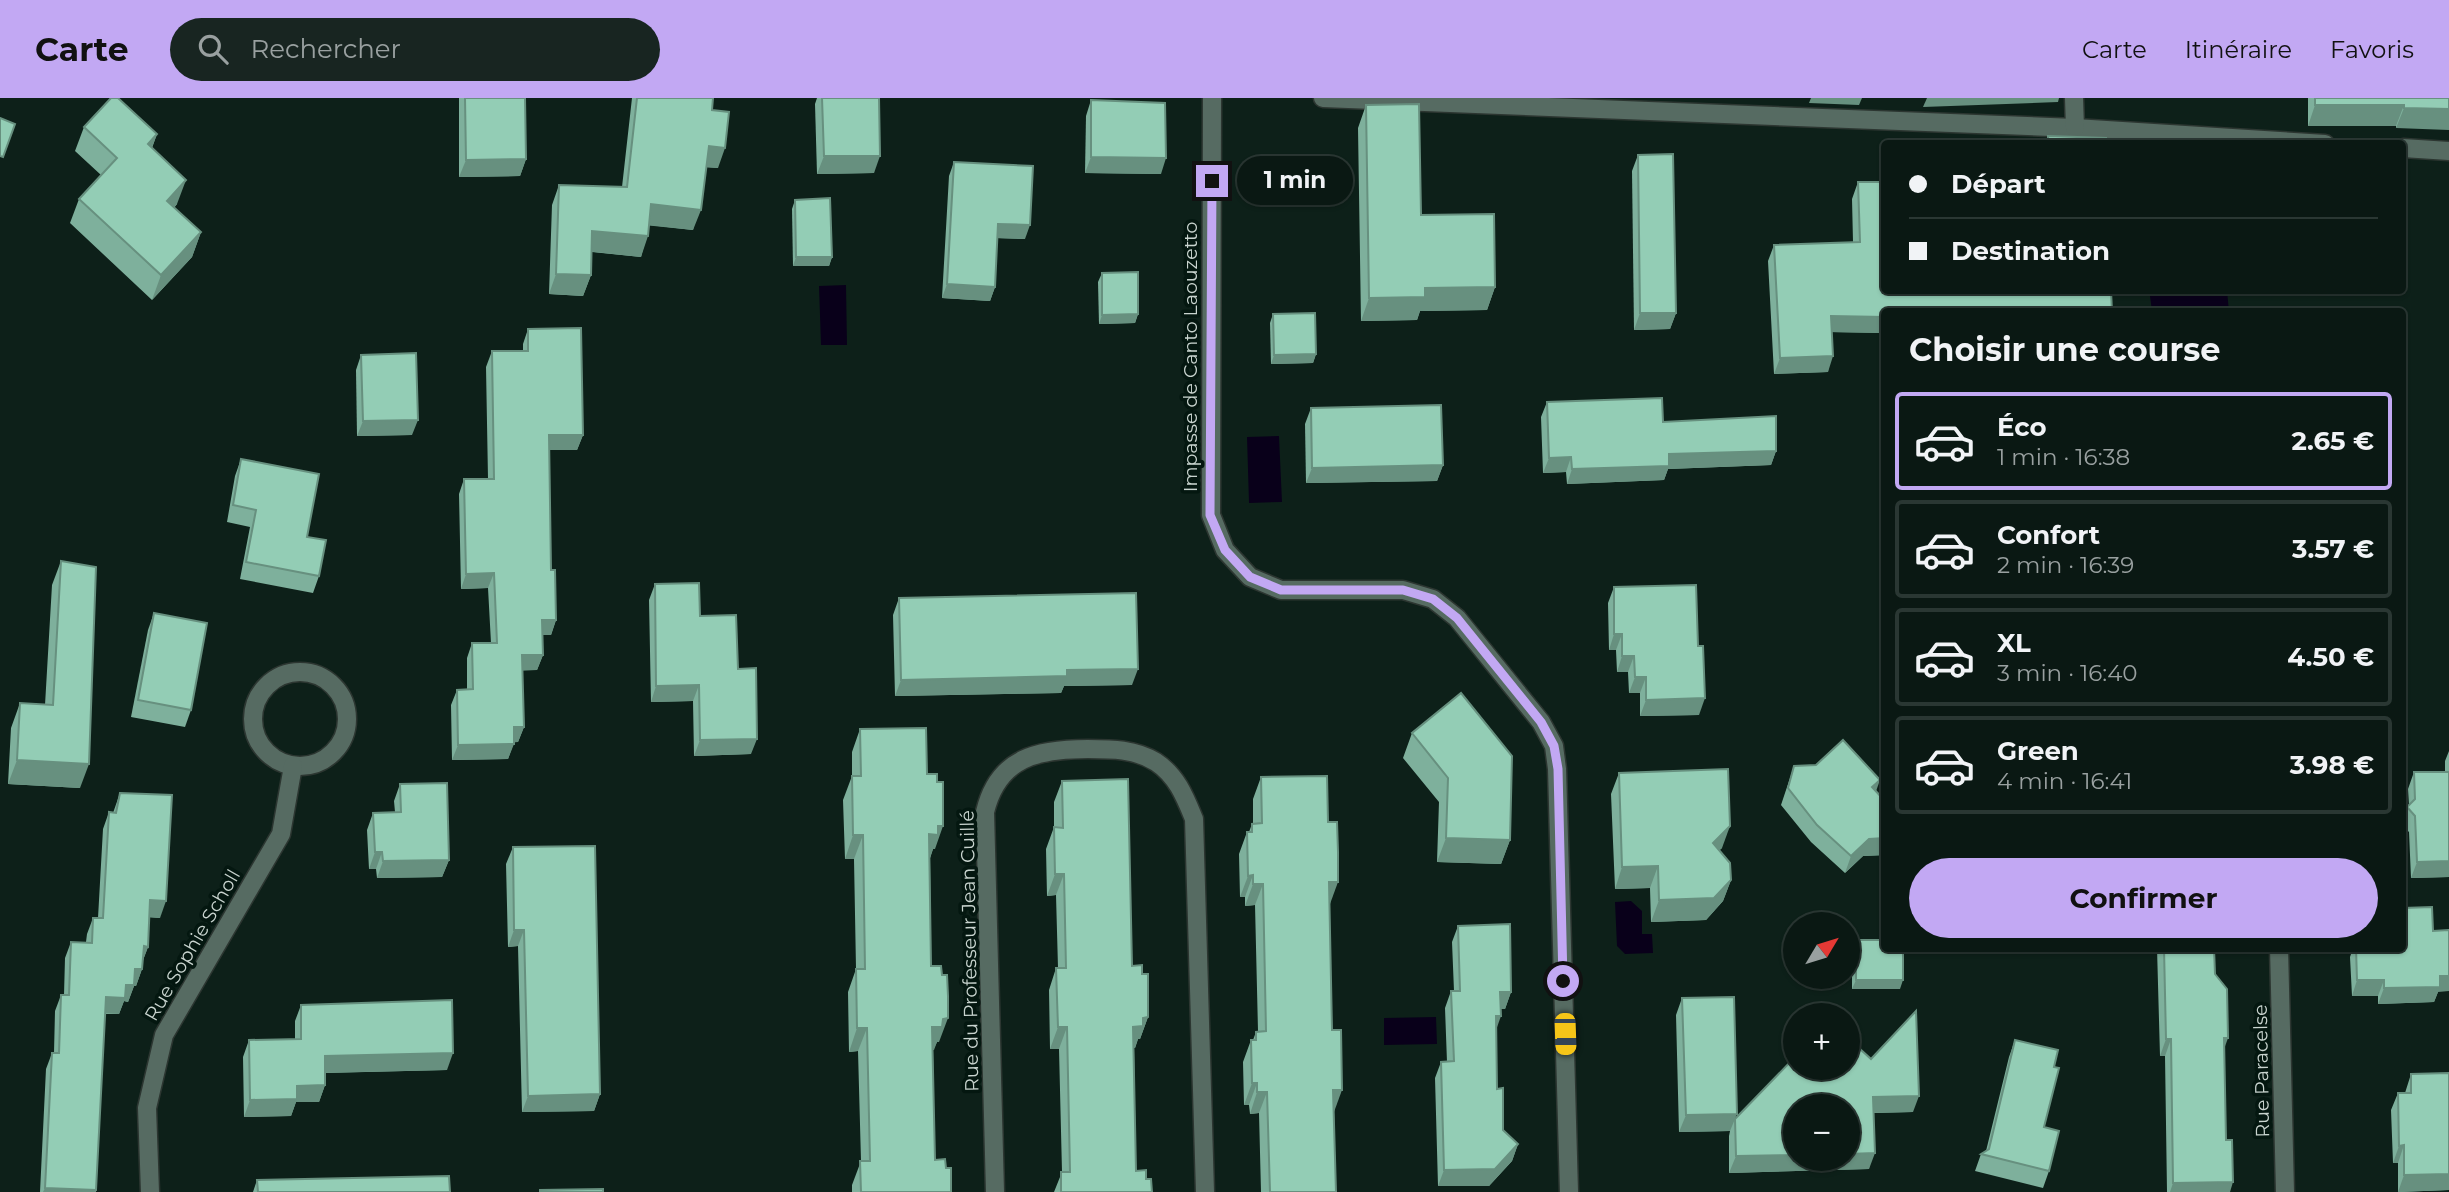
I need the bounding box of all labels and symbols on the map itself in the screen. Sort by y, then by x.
callout: 1 min [1236,156,1352,206]
route end [1196,165,1228,197]
street label: Impasse de Canto Laouzetto [1179,222,1202,492]
street label: Rue du Professeur Jean Cuillé [956,810,983,1092]
street label: Rue Sophie Scholl [140,865,245,1025]
north arrow [1783,912,1860,989]
route start [1547,965,1579,997]
street label: Rue Paracelse [2249,1004,2274,1138]
car [1554,1013,1577,1055]

